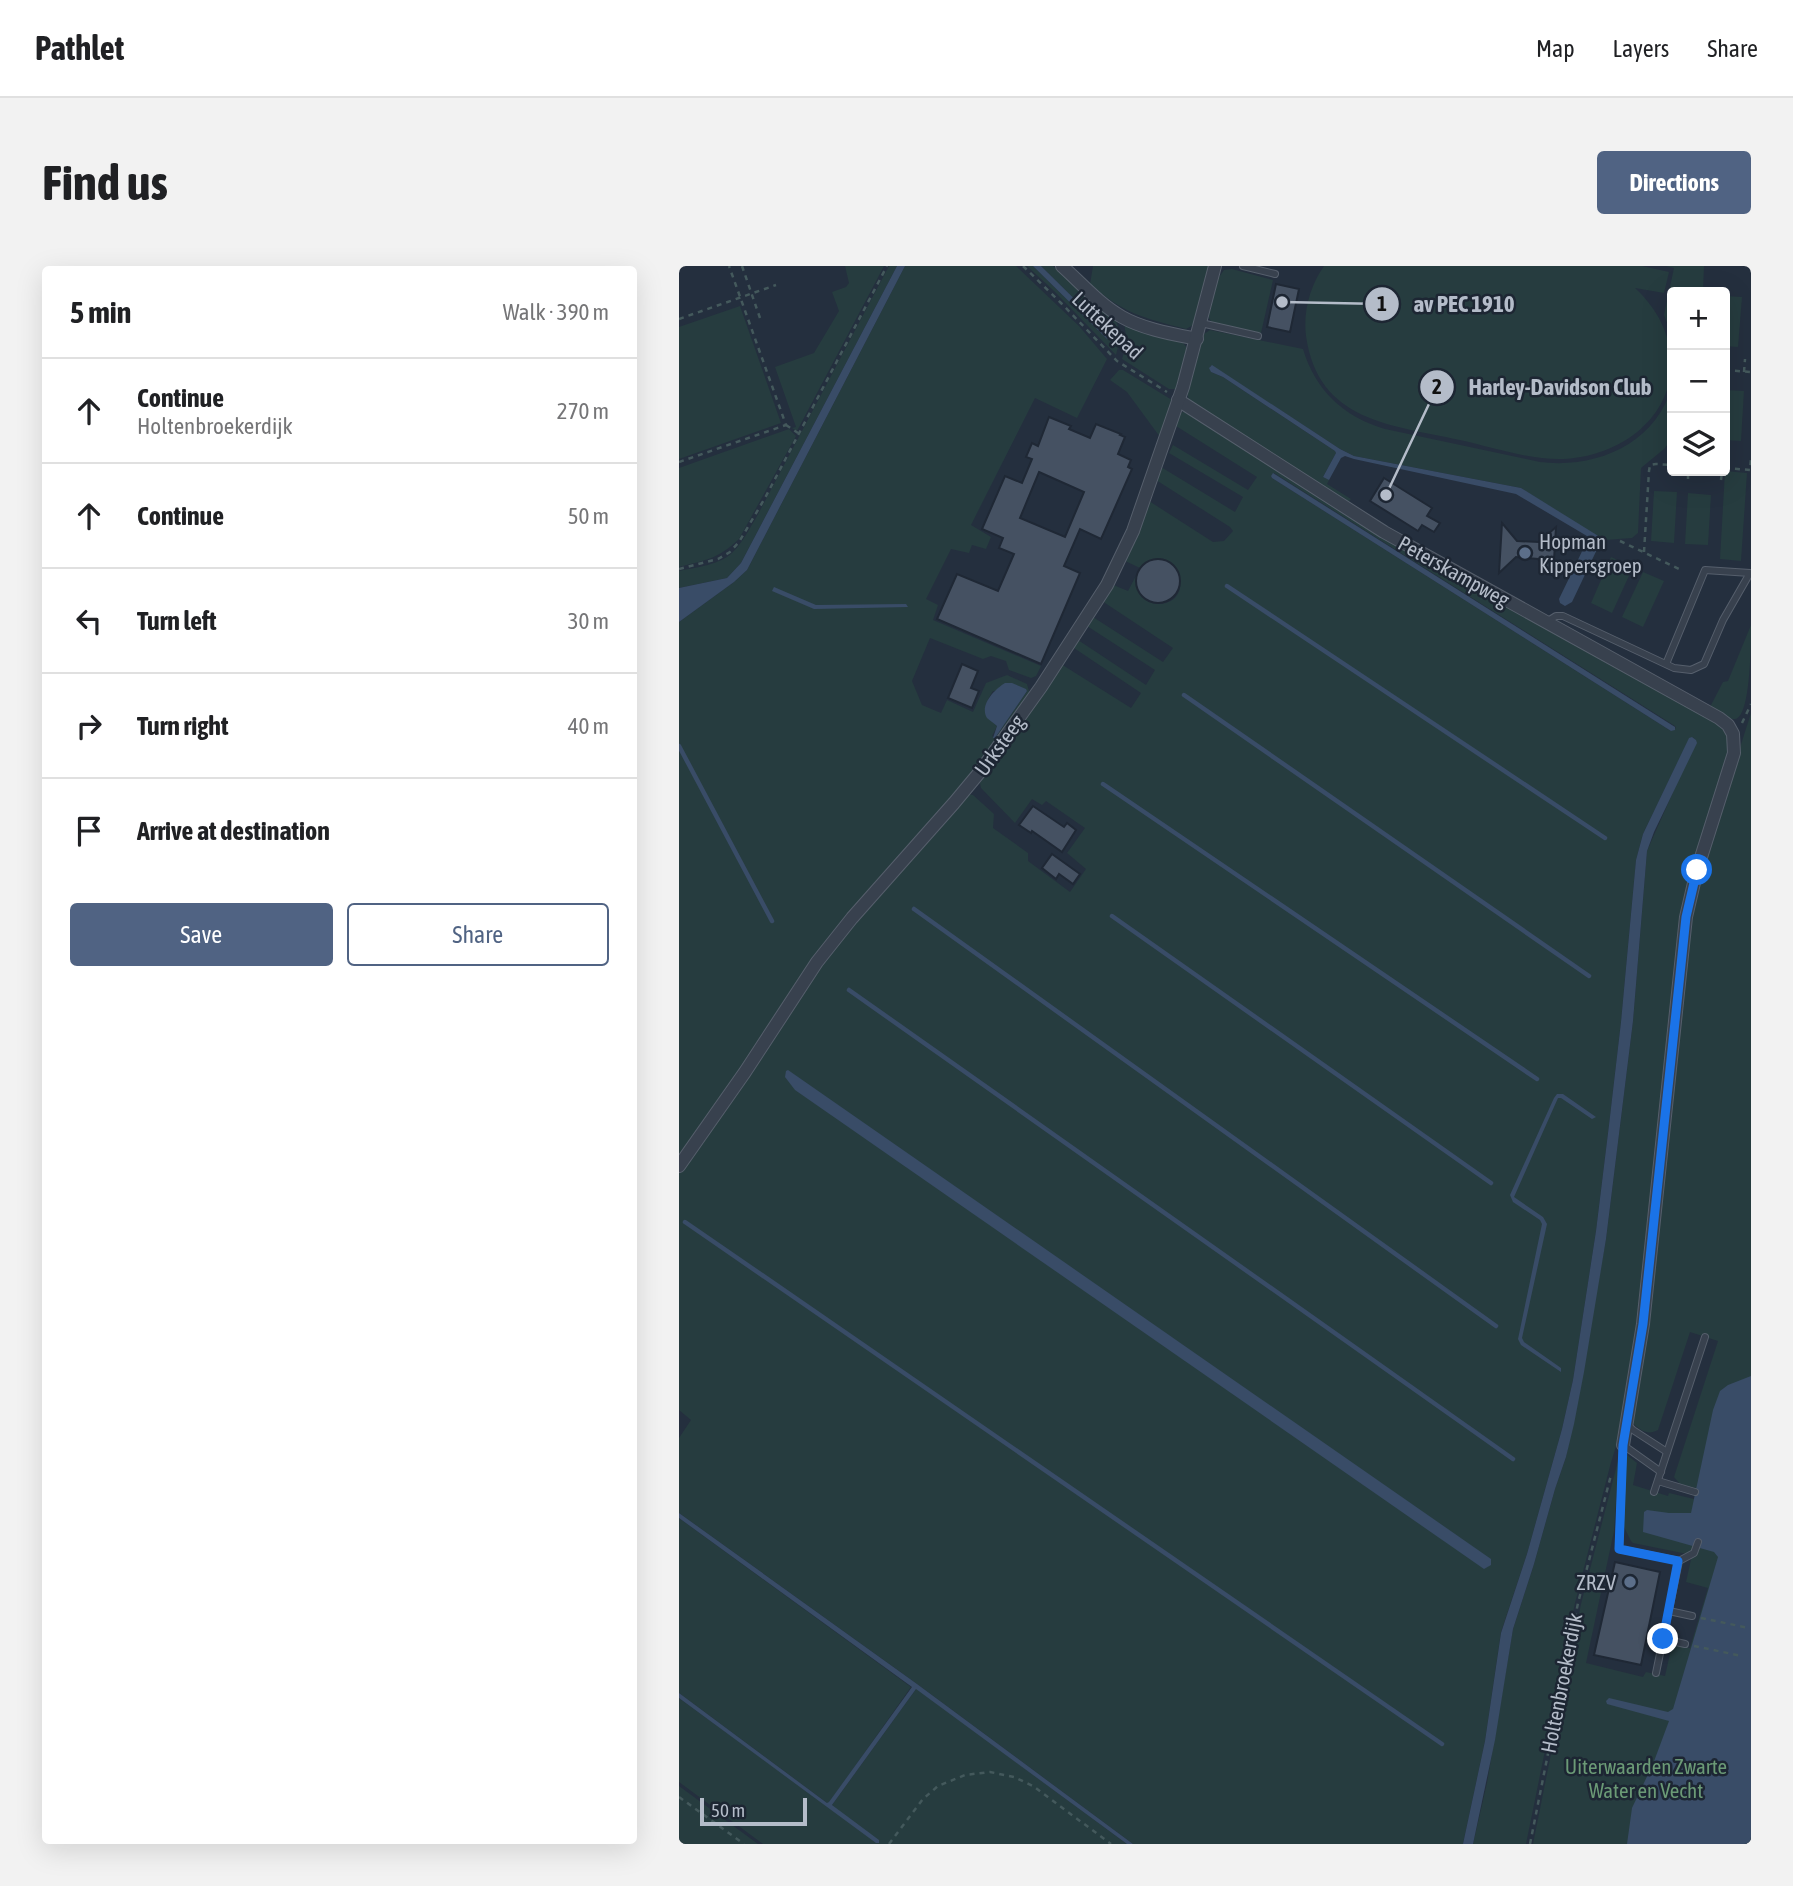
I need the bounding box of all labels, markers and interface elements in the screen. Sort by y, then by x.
text: Pathlet [35,29,124,67]
text: Map [1536,35,1575,62]
text: Layers [1613,35,1669,62]
text: Share [1707,35,1758,62]
button: Directions [1597,151,1751,214]
text: Find us [42,154,168,210]
callout: av PEC 1910 [1364,282,1528,326]
street label: Luttekepad [1068,286,1148,364]
map controls [1667,287,1730,476]
button: + [1667,287,1730,350]
text: 1 [1377,291,1387,315]
text: av PEC 1910 [1413,291,1515,317]
text: 5 min [70,295,131,329]
text: Walk · 390 m [503,299,609,325]
button: − [1667,350,1730,413]
callout: Harley-Davidson Club [1419,365,1665,409]
text: 2 [1432,374,1442,398]
text: Harley-Davidson Club [1468,374,1652,400]
text: Continue [137,383,224,413]
icon: ahead [70,392,108,430]
text: 270 m [557,398,609,424]
text: Holtenbroekerdijk [137,413,293,439]
button: layers [1667,413,1730,476]
icon: ahead [70,497,108,535]
text: Continue [137,501,224,531]
text: 50 m [568,503,609,529]
place label: Hopman Kippersgroep [1539,529,1642,577]
street label: Peterskampweg [1394,531,1514,611]
marker: Hopman Kippersgroep [1517,545,1533,561]
icon: left [70,602,108,640]
text: Turn left [137,606,217,636]
text: 30 m [568,608,609,634]
icon: right [70,707,108,745]
street label: Urksteeg [969,710,1029,780]
text: Turn right [137,711,228,741]
text: 40 m [568,713,609,739]
icon: arrive [70,812,108,850]
text: Arrive at destination [137,816,330,846]
route start [1681,854,1712,885]
button: Save [70,903,333,966]
button: Share [347,903,609,966]
place label: ZRZV [1576,1570,1617,1594]
marker: ZRZV [1622,1574,1638,1590]
street label: Holtenbroekerdijk [1536,1611,1586,1755]
route end [1647,1623,1678,1654]
park label: Uiterwaarden Zwarte Water en Vecht [1565,1754,1727,1802]
scale bar [700,1795,807,1827]
text: 50 m [711,1799,745,1821]

